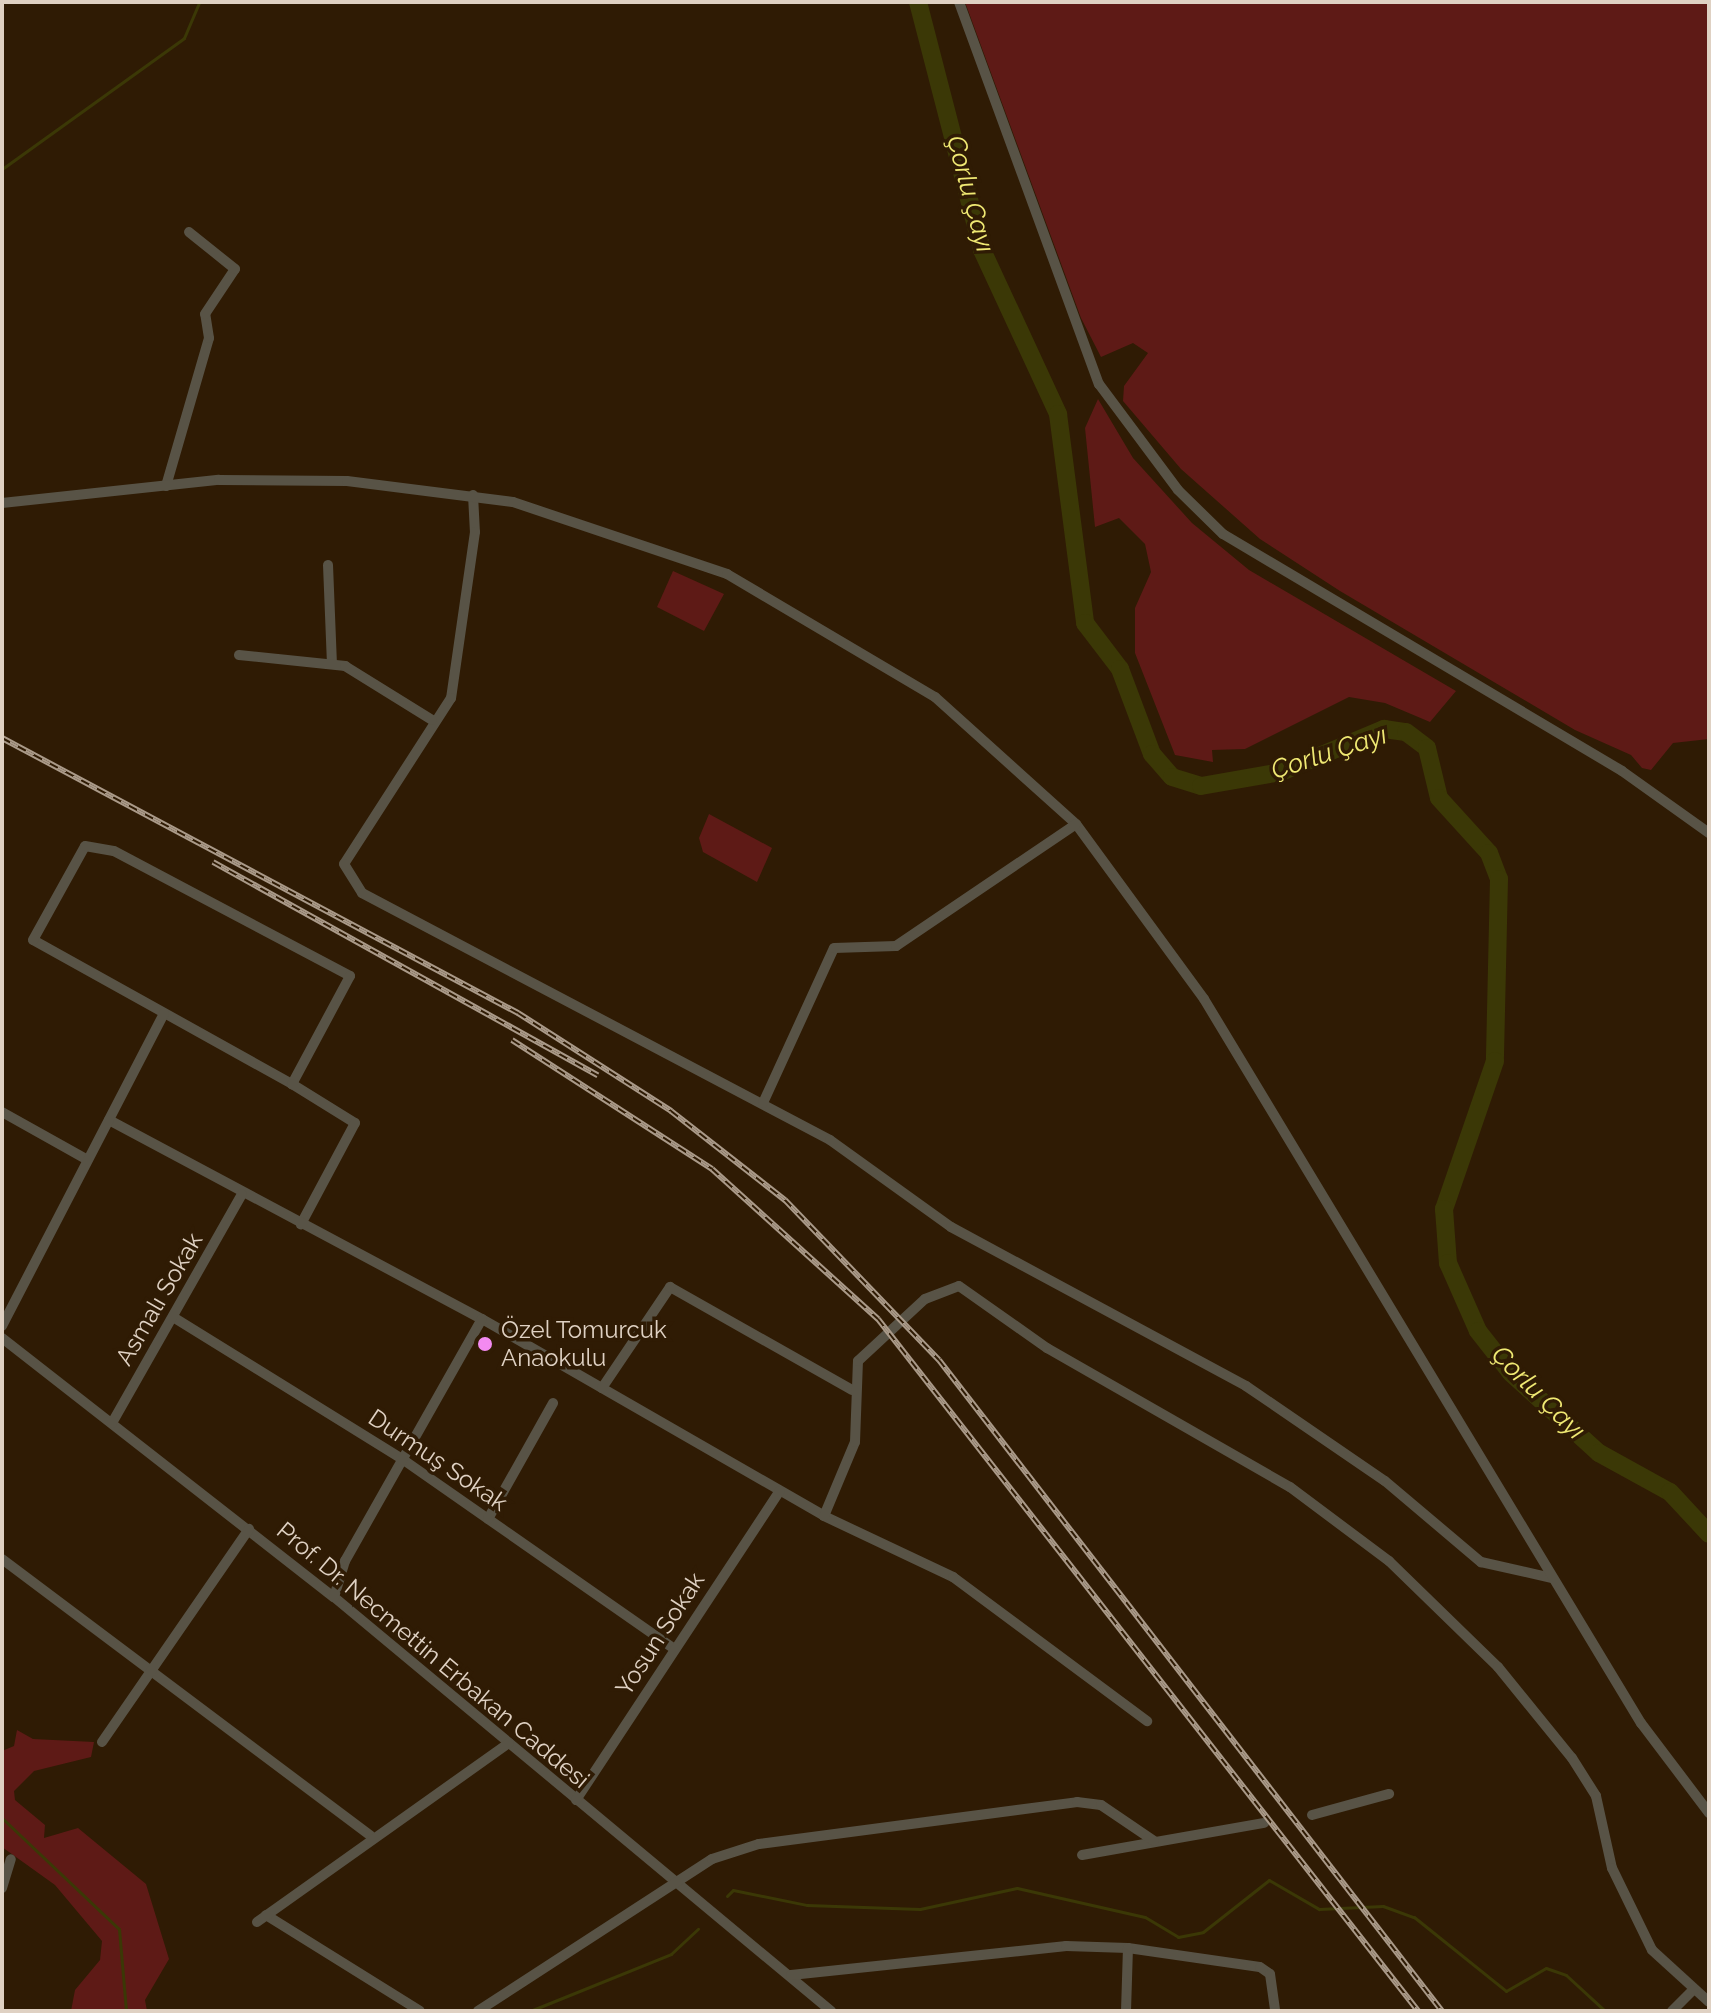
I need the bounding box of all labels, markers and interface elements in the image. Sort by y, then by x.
water label: Çorlu Çayı [939,132,1001,256]
water label: Çorlu Çayı [1267,720,1391,786]
street label: Asmalı Sokak [110,1228,208,1370]
place label: Özel Tomurcuk Anaokulu [501,1316,668,1372]
marker: Özel Tomurcuk Anaokulu [476,1335,494,1353]
water label: Çorlu Çayı [1485,1340,1591,1446]
street label: Durmuş Sokak [363,1403,513,1517]
street label: Prof. Dr. Necmettin Erbakan Caddesi [271,1516,595,1794]
street label: Yosun Sokak [610,1567,710,1701]

